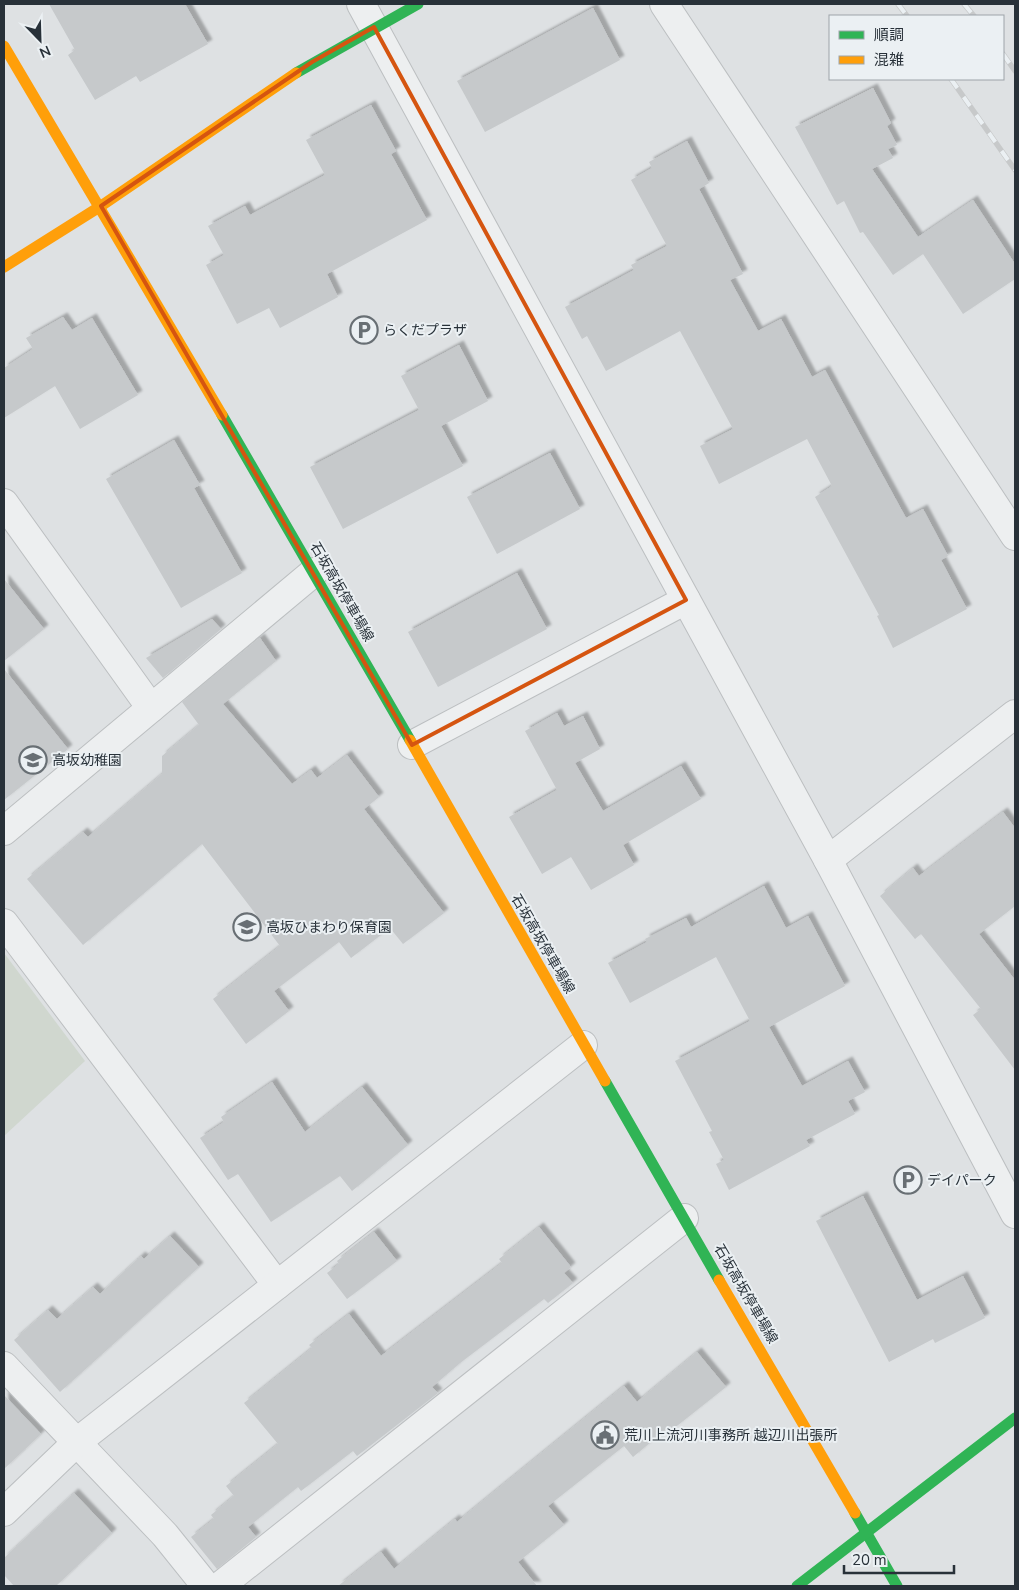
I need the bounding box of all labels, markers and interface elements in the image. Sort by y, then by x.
north arrow [15,15,65,65]
legend [829,15,1004,80]
text: 順調 [874,25,904,45]
text: N [36,41,53,62]
text: 混雑 [874,50,904,70]
parking icon: らくだプラザ [349,315,379,345]
place label: らくだプラザ [383,321,467,340]
street label: 石坂高坂停車場線 [306,539,378,645]
school or university icon: 高坂幼稚園 [18,745,48,775]
place label: 高坂幼稚園 [52,751,122,770]
street label: 石坂高坂停車場線 [507,891,579,997]
school or university icon: 高坂ひまわり保育園 [232,912,262,942]
place label: 高坂ひまわり保育園 [266,918,392,937]
parking icon: デイパーク [893,1165,923,1195]
place label: デイパーク [927,1171,997,1190]
street label: 石坂高坂停車場線 [710,1241,782,1347]
public building icon: 荒川上流河川事務所 越辺川出張所 [590,1420,620,1450]
place label: 荒川上流河川事務所 越辺川出張所 [624,1426,838,1445]
scale bar [844,1542,954,1574]
text: 20 m [852,1550,887,1570]

